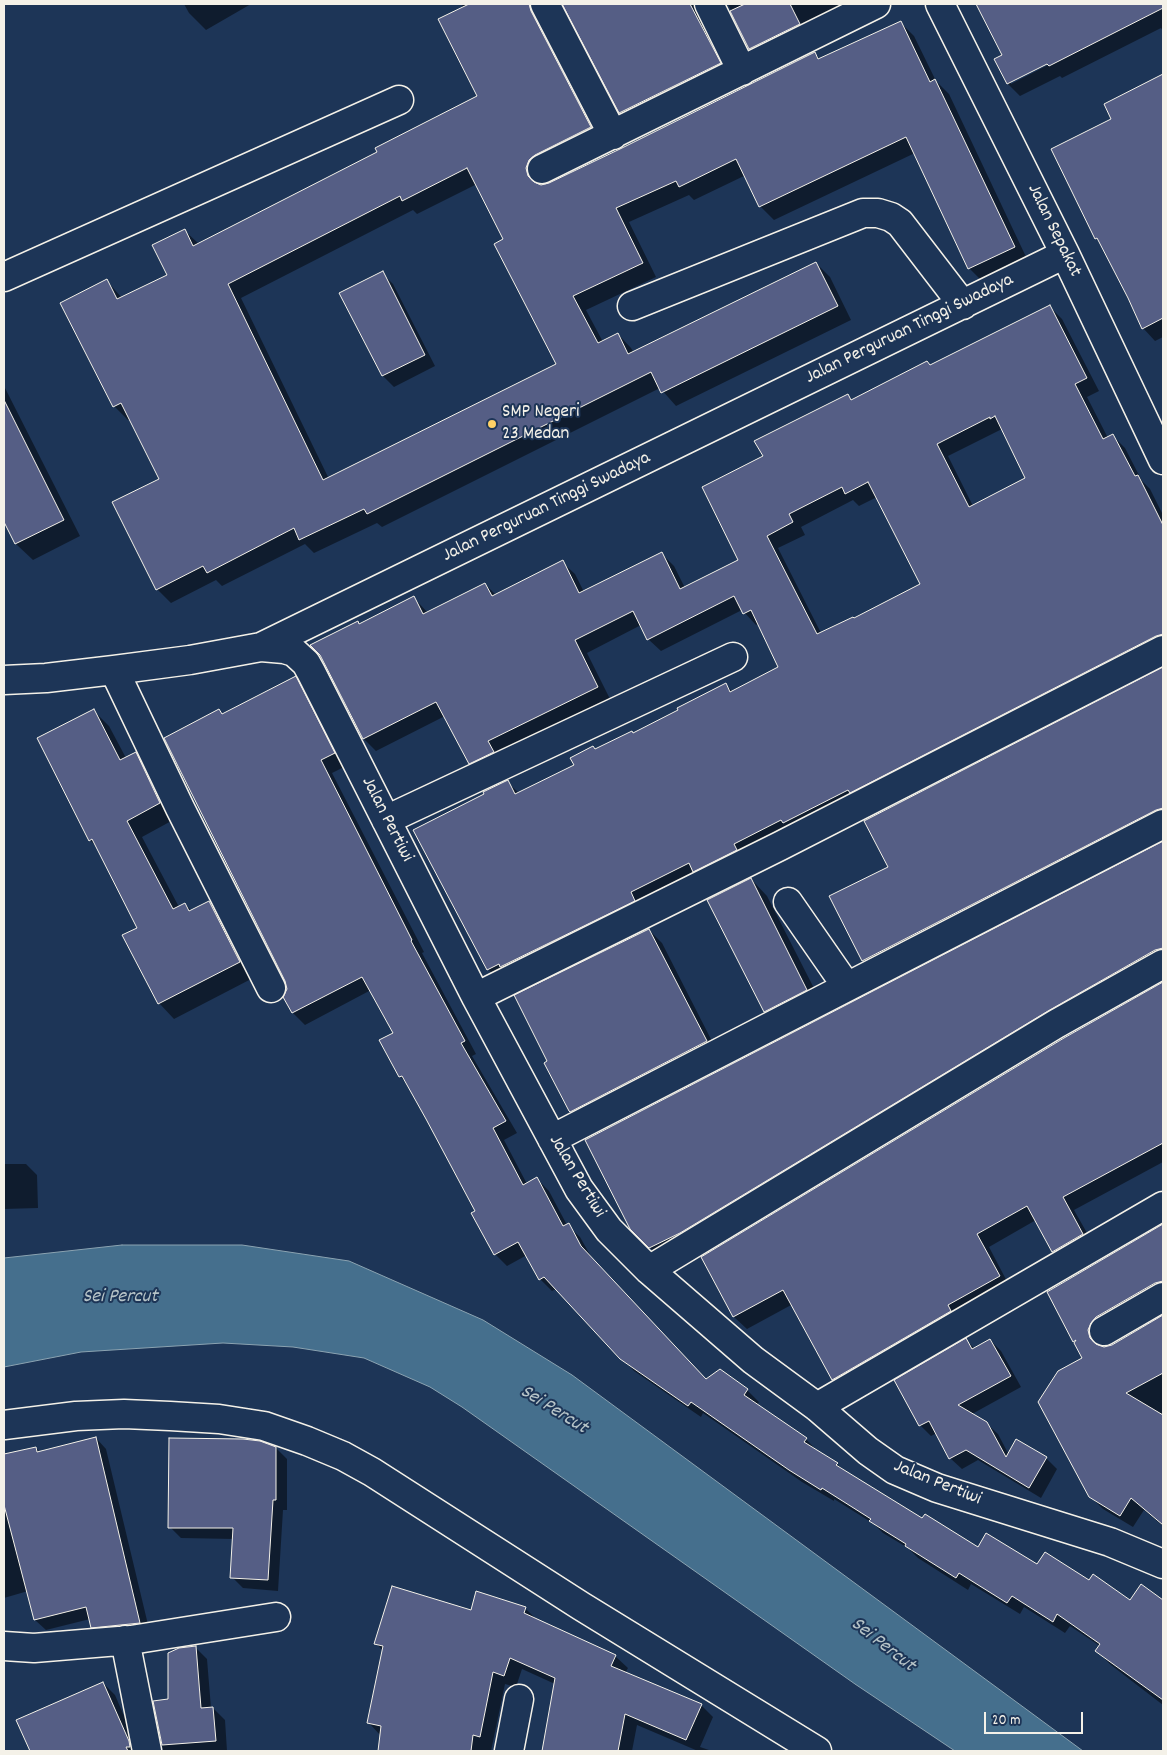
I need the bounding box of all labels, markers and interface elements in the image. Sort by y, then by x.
street label: Jalan Sepakat [1021,181,1085,281]
street label: Jalan Perguruan Tinggi Swadaya [802,270,1018,390]
place label: SMP Negeri 23 Medan [502,402,579,446]
marker: SMP Negeri 23 Medan [486,418,498,430]
street label: Jalan Perguruan Tinggi Swadaya [439,448,655,568]
street label: Jalan Pertiwi [355,774,417,866]
street label: Jalan Pertiwi [542,1131,610,1223]
water label: Sei Percut [82,1286,158,1310]
water label: Sei Percut [515,1381,591,1441]
street label: Jalan Pertiwi [890,1456,984,1512]
water label: Sei Percut [845,1613,919,1679]
scale bar [987,1702,1086,1734]
text: 20 m [992,1710,1020,1732]

